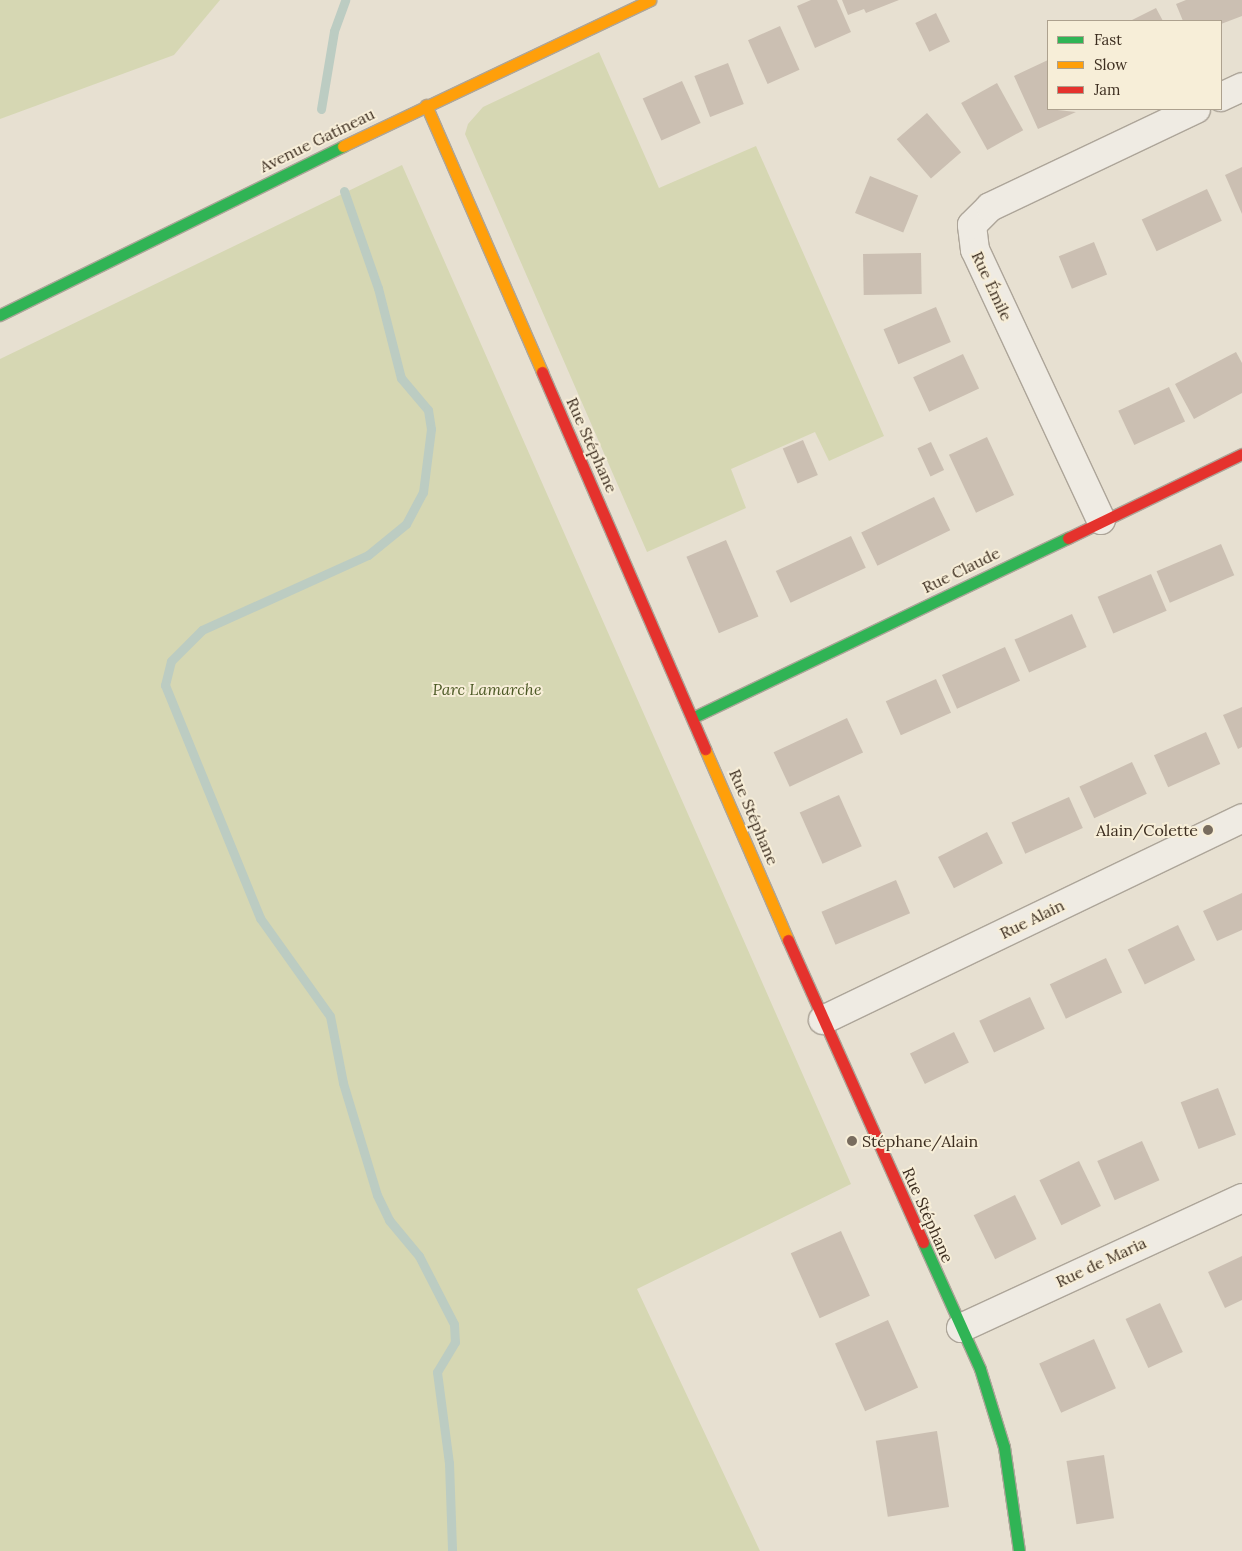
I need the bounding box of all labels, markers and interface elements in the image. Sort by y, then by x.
legend [1047,20,1222,110]
text: Fast [1094,30,1122,49]
text: Slow [1094,55,1127,74]
text: Jam [1094,80,1121,99]
street label: Avenue Gatineau [256,104,378,176]
street label: Rue Émile [968,248,1016,324]
street label: Rue Stéphane [562,394,622,496]
street label: Rue Claude [919,543,1003,597]
park label: Parc Lamarche [432,679,542,699]
street label: Rue Stéphane [725,766,783,868]
place label: Alain/Colette [1096,820,1198,840]
marker: Alain/Colette [1202,824,1214,836]
street label: Rue Alain [997,895,1067,943]
place label: Stéphane/Alain [862,1131,978,1151]
marker: Stéphane/Alain [846,1135,858,1147]
street label: Rue Stéphane [898,1164,958,1266]
street label: Rue de Maria [1053,1233,1149,1291]

